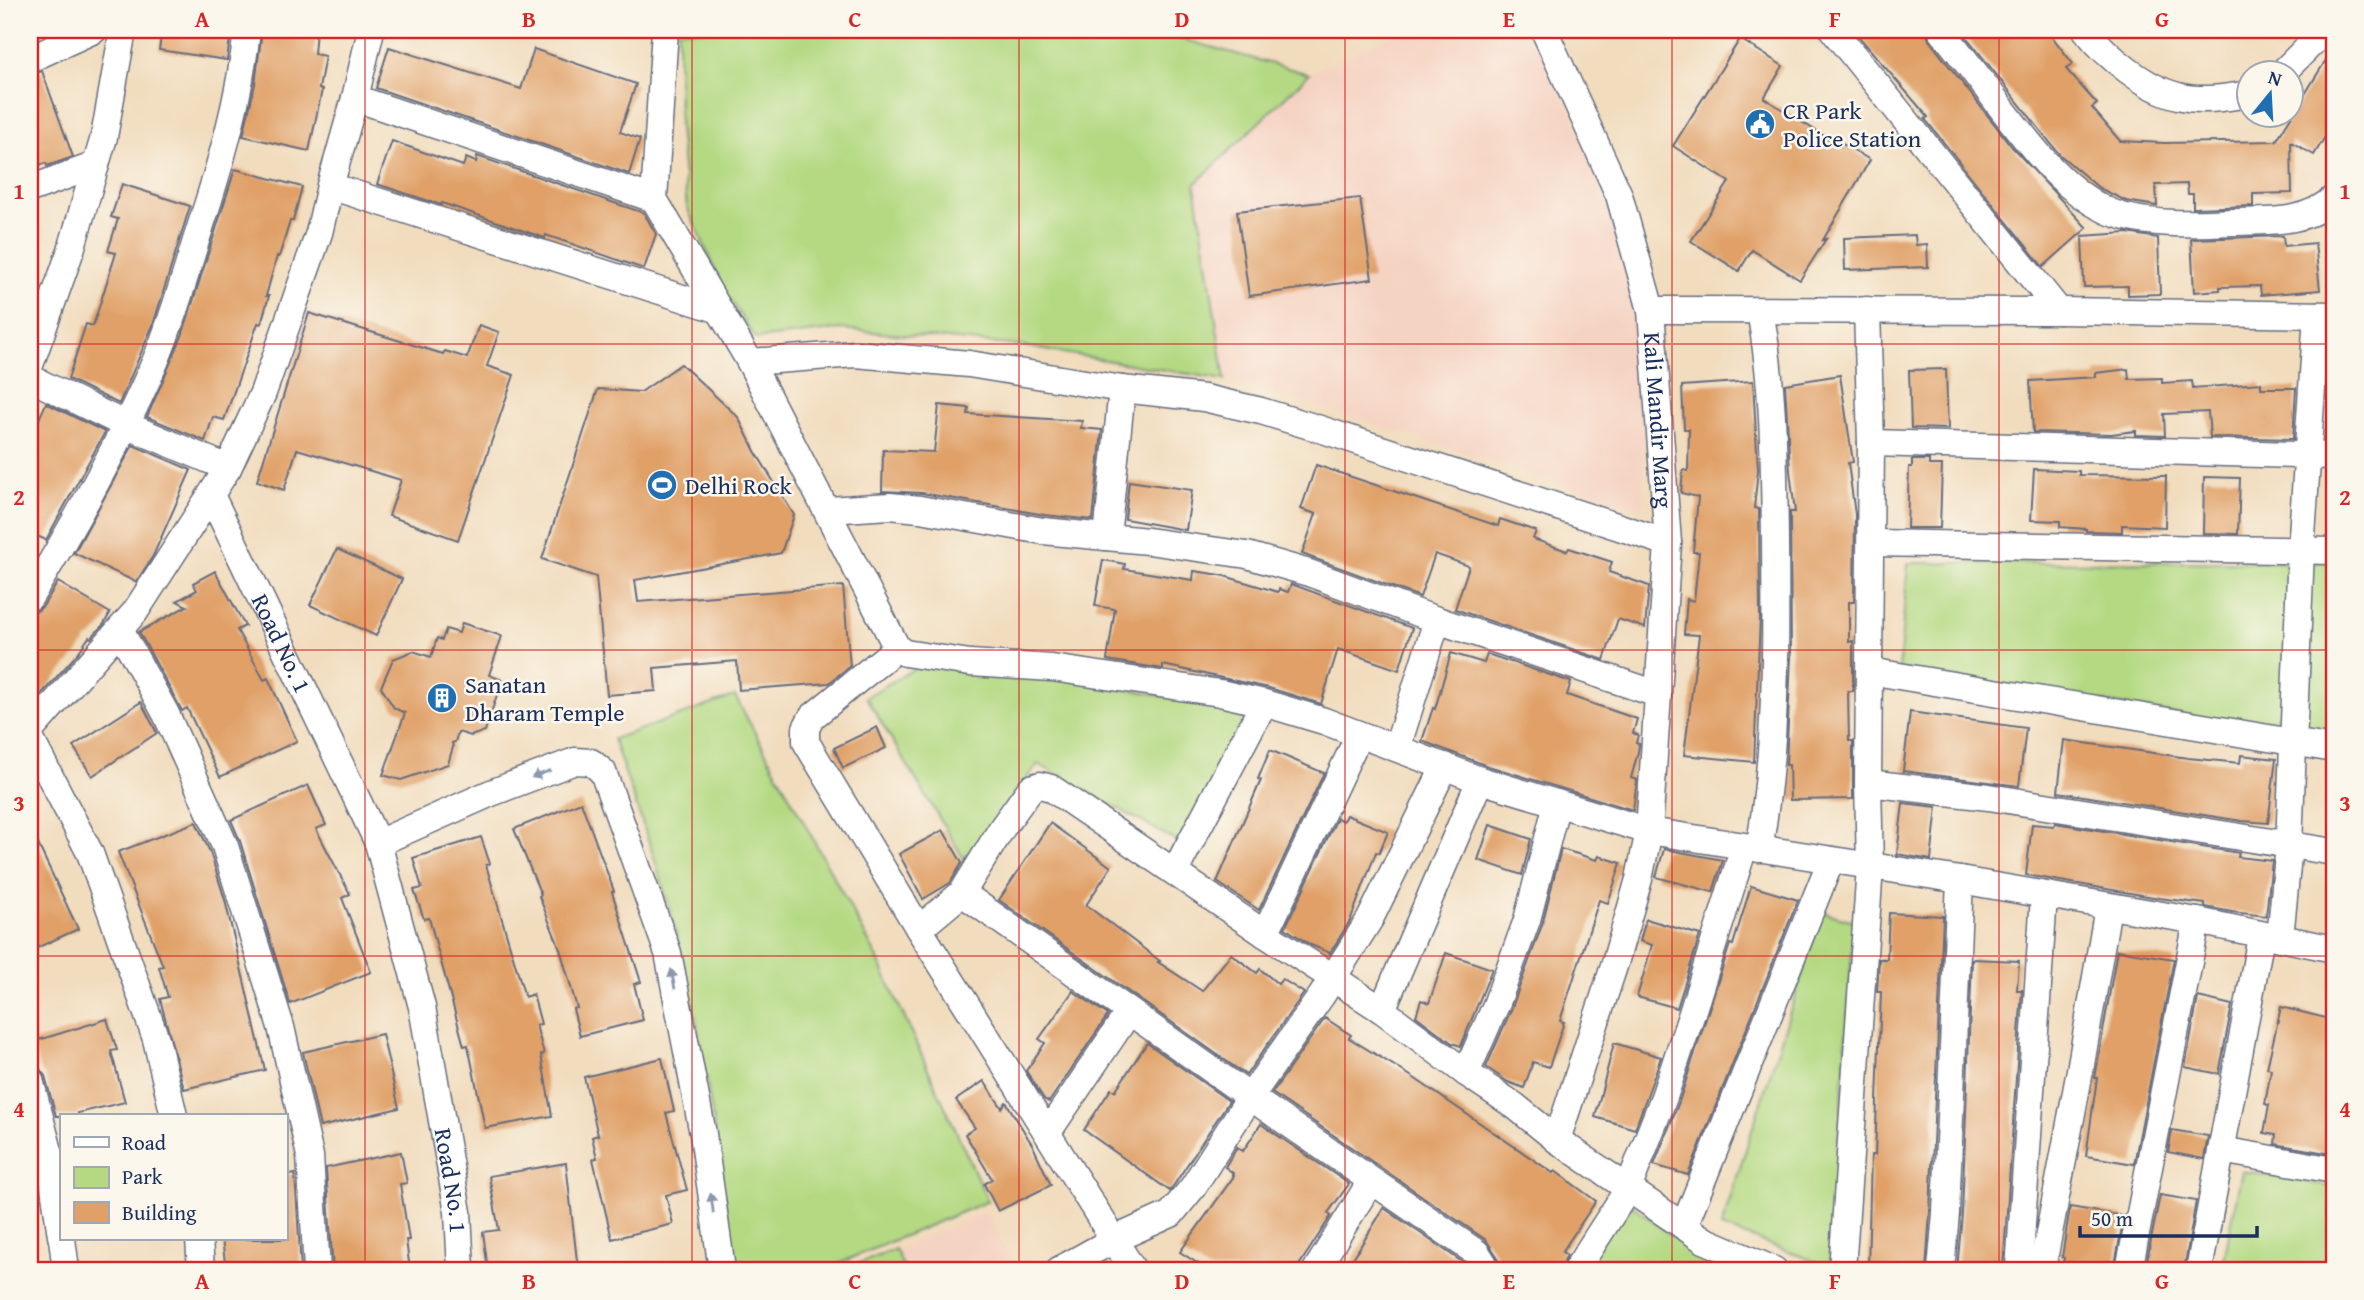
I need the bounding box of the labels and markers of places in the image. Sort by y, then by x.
place label: CR Park Police Station [1783,93,1922,156]
public building icon: CR Park Police Station [1743,107,1777,141]
sports icon: Delhi Rock [645,468,679,502]
place label: Delhi Rock [685,468,792,503]
place label: Sanatan Dharam Temple [465,667,625,730]
building icon: Sanatan Dharam Temple [425,681,459,715]

